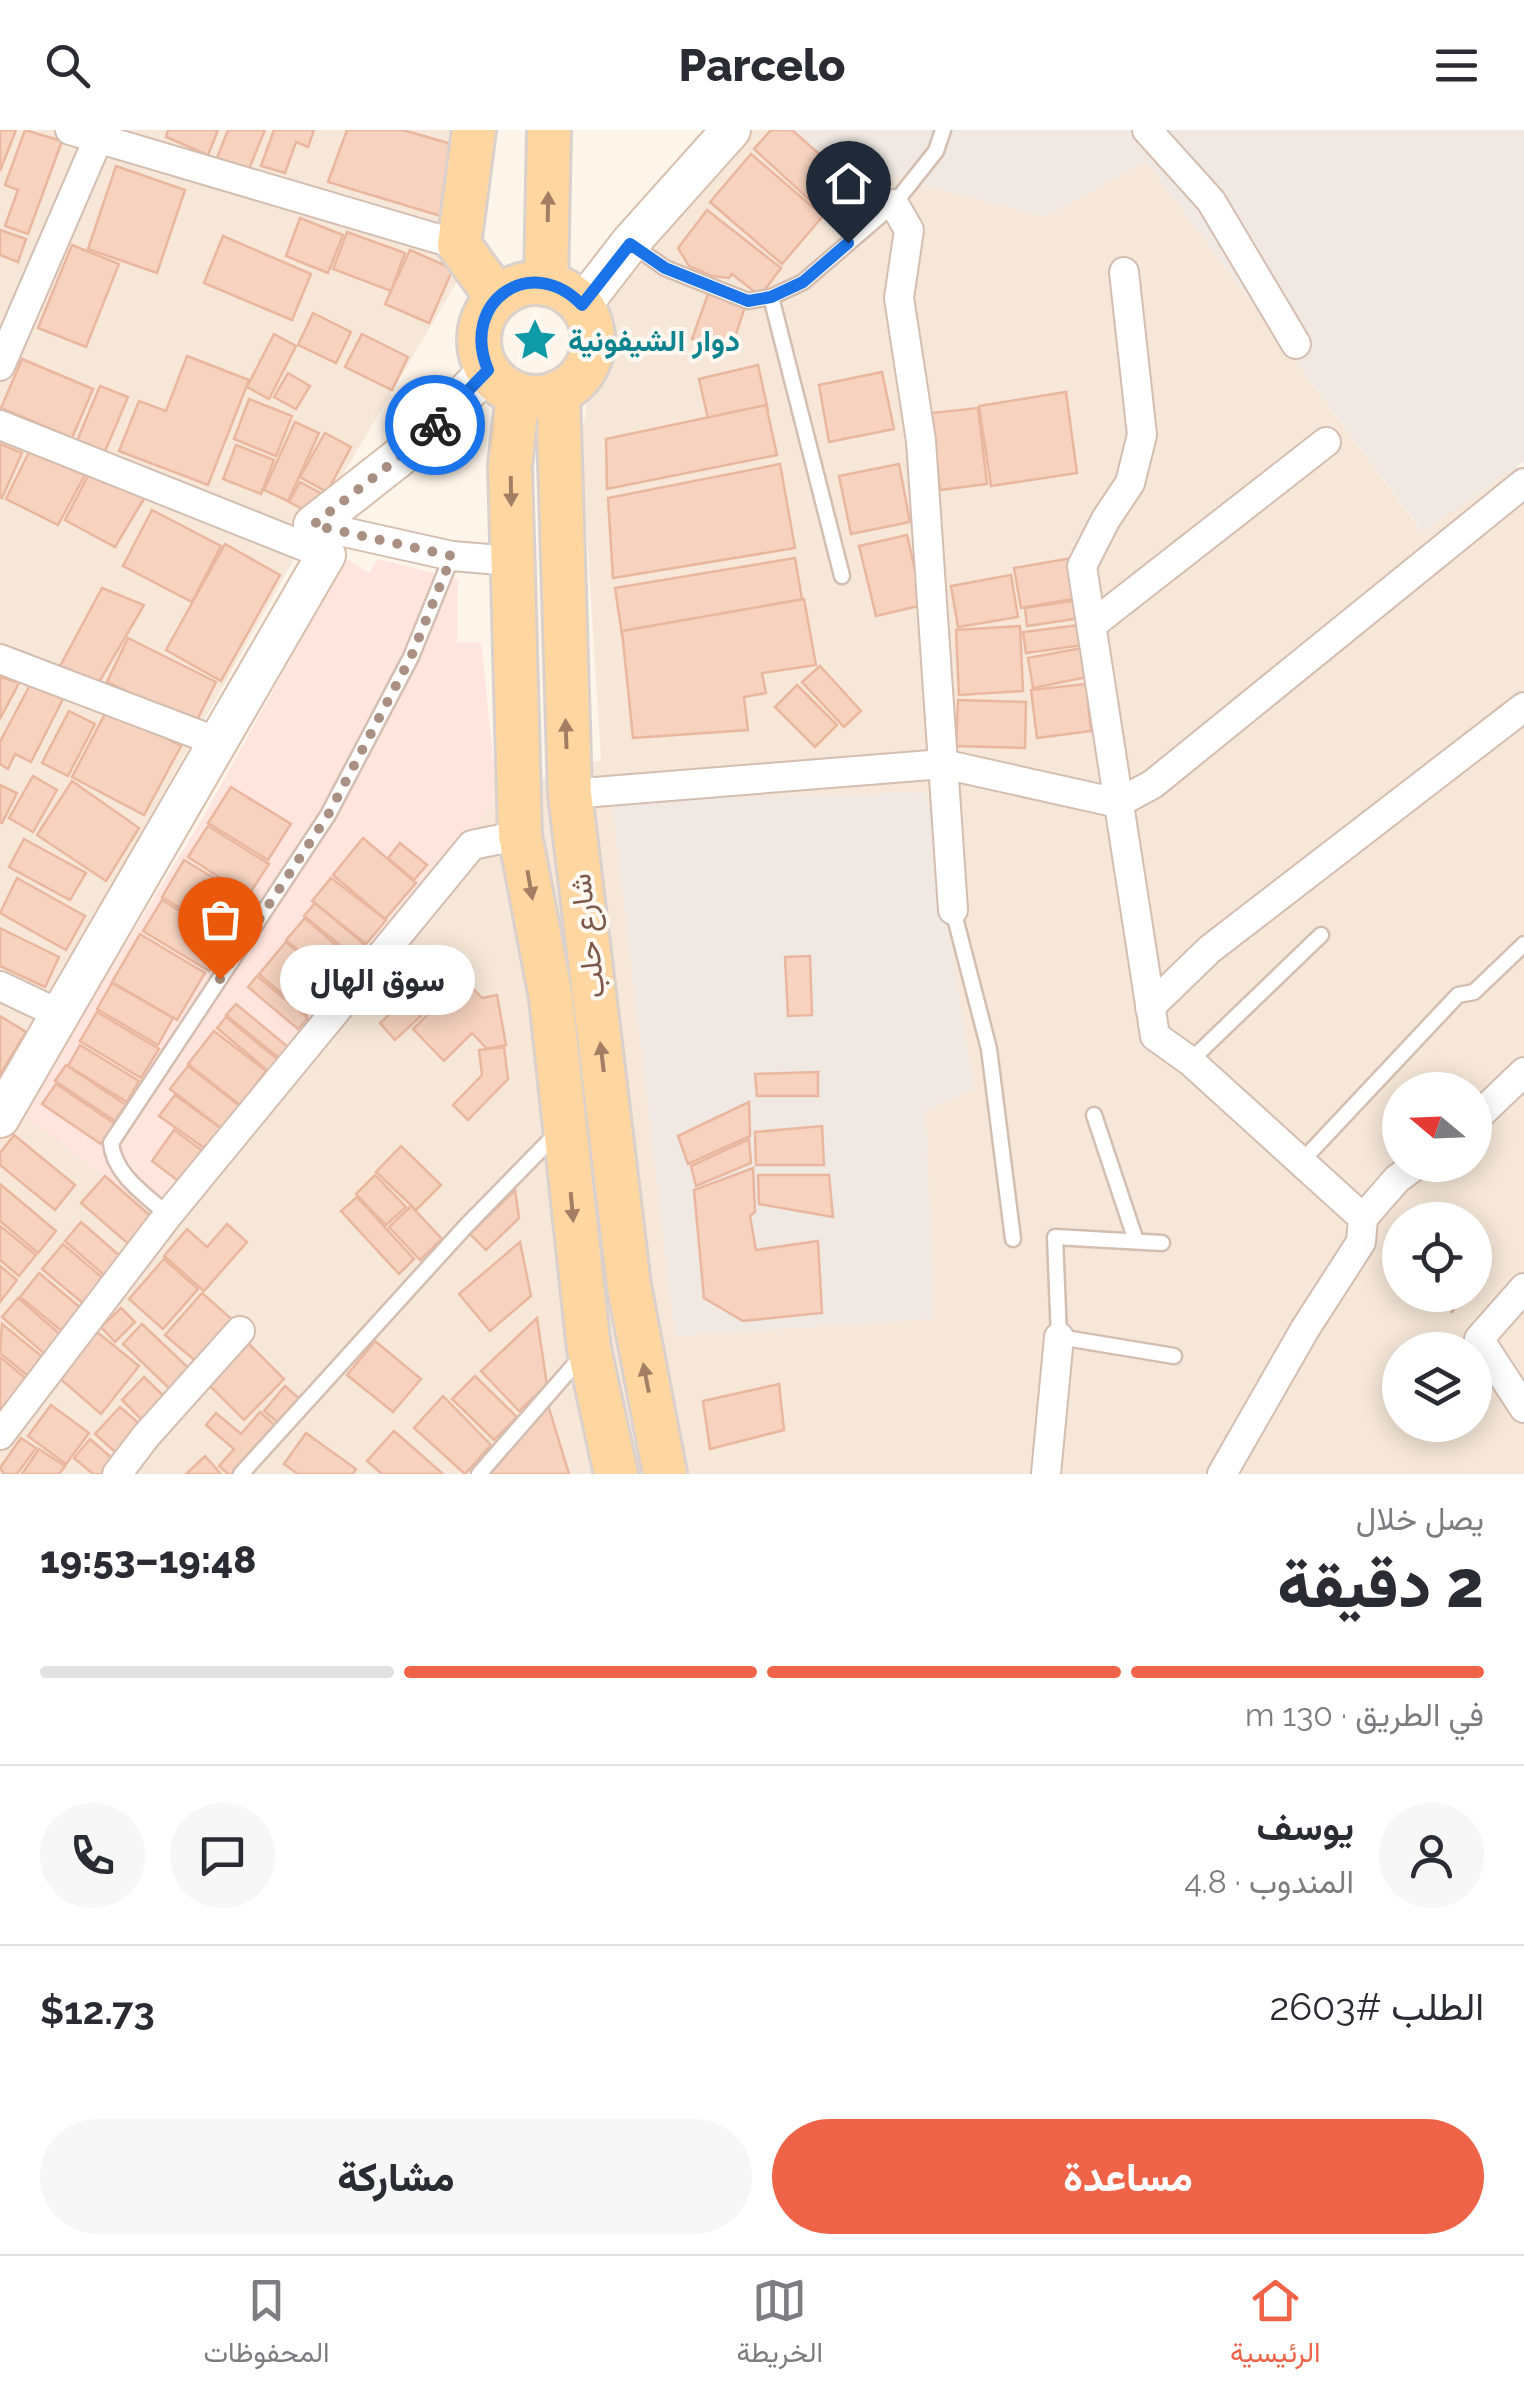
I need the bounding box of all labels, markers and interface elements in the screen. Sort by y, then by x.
icon: search [40,38,95,93]
icon: menu [1429,38,1484,93]
text: Parcelo [678,39,846,92]
pin [806,141,891,244]
icon: home [821,156,876,211]
one-way arrow [540,191,556,223]
place icon: دوار الشيفونية [511,316,559,364]
place label: دوار الشيفونية [568,323,740,359]
courier [385,375,485,475]
icon: bike [408,398,463,453]
one-way arrow [503,476,519,508]
one-way arrow [558,717,574,749]
one-way arrow [523,870,538,901]
street label: شارع حلب [562,871,615,1000]
pin [178,877,263,980]
icon: bag [193,892,248,947]
callout: سوق الهال [280,944,475,1014]
text: سوق الهال [310,961,445,998]
one-way arrow [593,1040,609,1072]
north arrow [1382,1072,1492,1182]
map controls [1382,1072,1492,1442]
one-way arrow [565,1192,581,1224]
button: locate [1382,1202,1492,1312]
button: layers [1382,1332,1492,1442]
one-way arrow [638,1362,654,1393]
text: يصل خلال [1356,1500,1484,1537]
text: 19:48–19:53 [40,1537,256,1582]
text: 2 دقيقة [1277,1546,1484,1622]
text: في الطريق · 130 m [1245,1696,1484,1733]
button: phone [40,1803,145,1908]
button: chat [170,1803,275,1908]
button: person [1379,1803,1484,1908]
text: يوسف [1257,1804,1354,1849]
text: المندوب · 4.8 [1184,1863,1354,1900]
text: الطلب #2603 [1269,1984,1484,2029]
text: $12.73 [40,1988,155,2033]
button: مشاركة [40,2119,752,2234]
button: مساعدة [772,2119,1484,2234]
tab: المحفوظات [203,2273,330,2377]
tab: الخريطة [737,2273,823,2377]
tab: الرئيسية [1230,2273,1321,2377]

